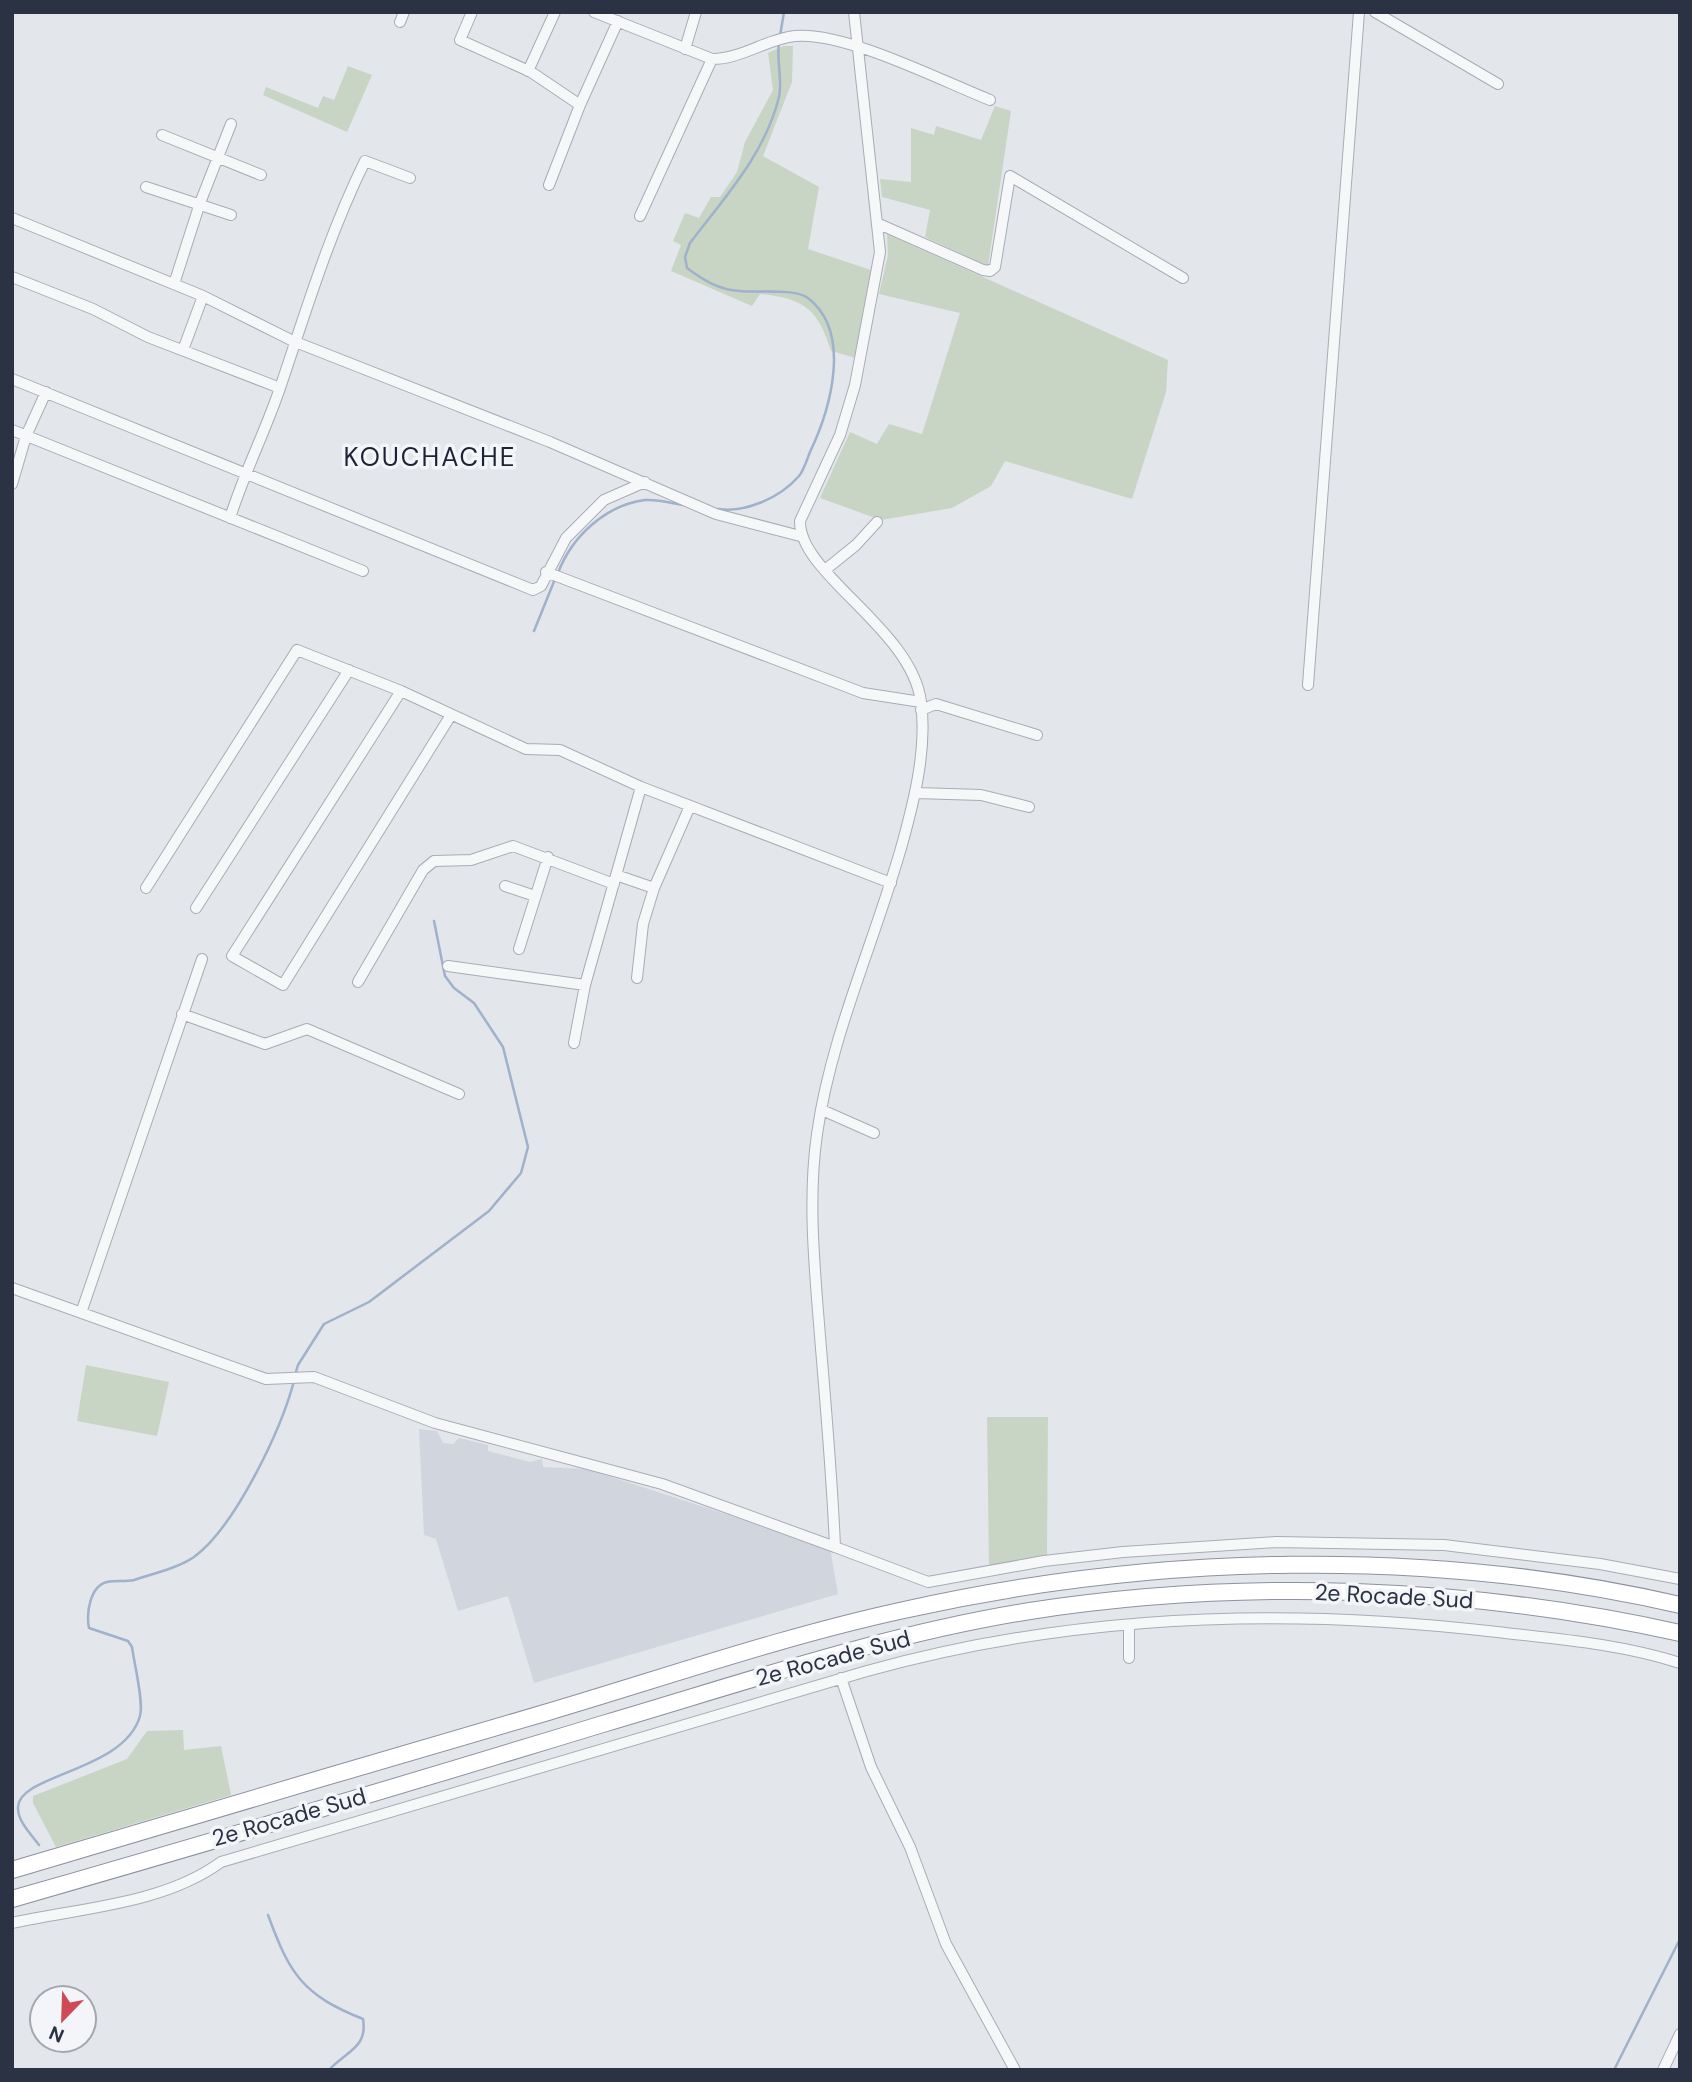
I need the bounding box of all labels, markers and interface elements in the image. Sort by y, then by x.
district label: KOUCHACHE [344,440,516,474]
street label: 2e Rocade Sud [1314,1577,1474,1615]
street label: 2e Rocade Sud [752,1623,914,1693]
street label: 2e Rocade Sud [209,1781,369,1853]
north arrow [28,1984,98,2054]
text: N [45,2020,68,2048]

